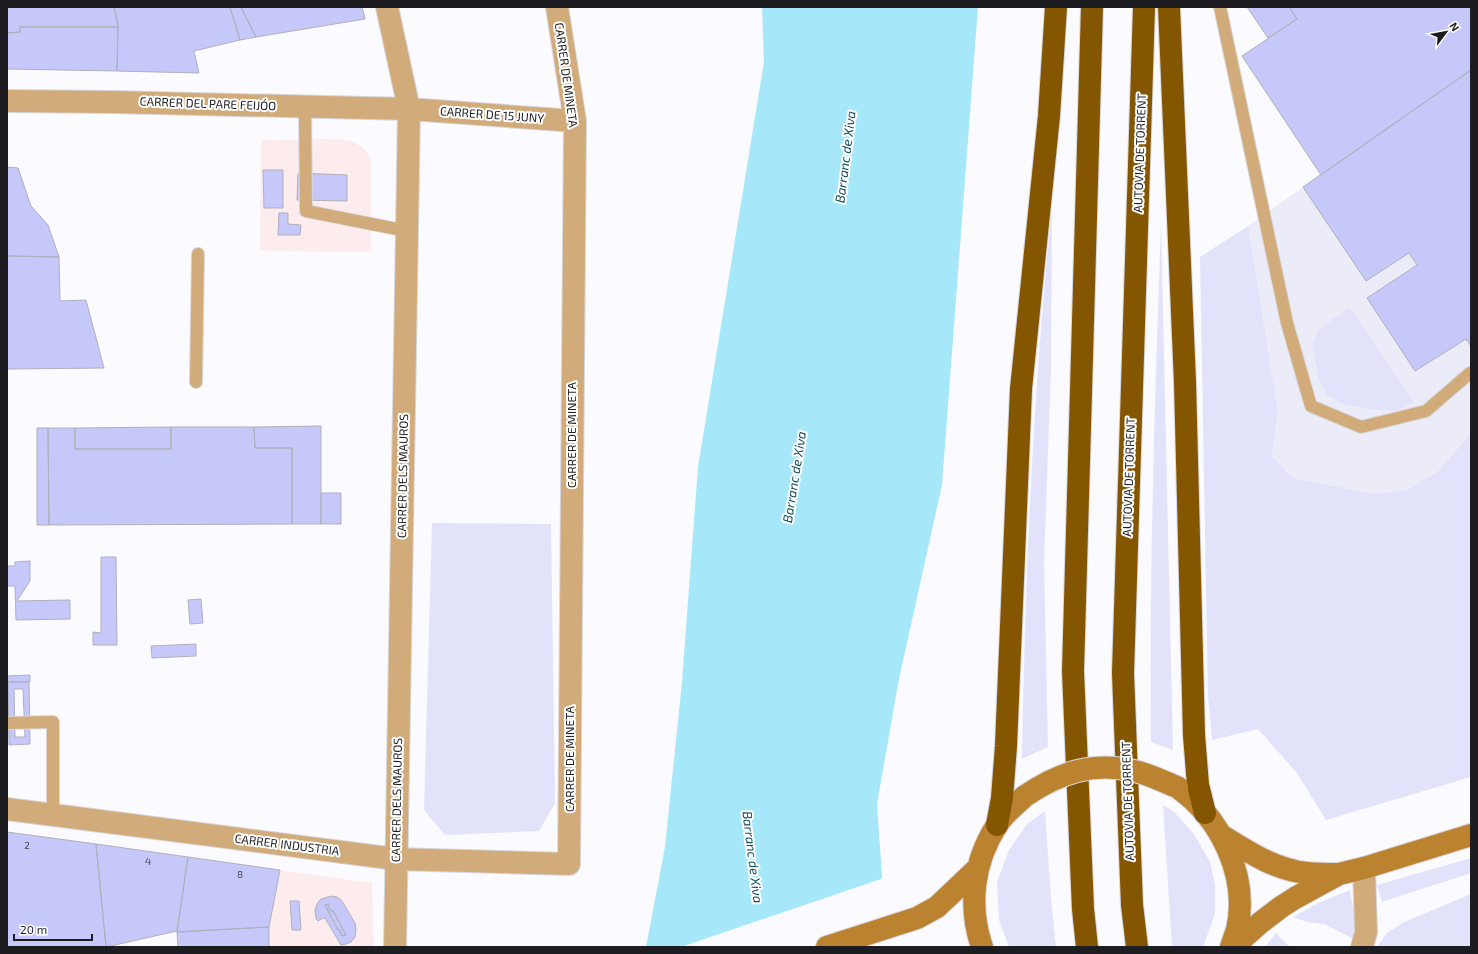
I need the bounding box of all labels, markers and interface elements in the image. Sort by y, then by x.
north arrow [1426,12,1466,52]
text: N [1447,20,1463,33]
street label: CARRER DE MINETA [553,21,581,129]
street label: AUTOVIA DE TORRENT [1130,93,1148,213]
street label: CARRER DEL PARE FEIJÓO [140,94,277,112]
street label: CARRER DE 15 JUNY [440,103,545,125]
water label: Barranc de Xiva [831,110,859,204]
street label: CARRER DE MINETA [564,382,578,488]
street label: CARRER DELS MAUROS [394,413,410,538]
street label: AUTOVIA DE TORRENT [1119,417,1137,537]
water label: Barranc de Xiva [779,430,809,524]
street label: CARRER DE MINETA [562,706,576,812]
street label: CARRER DELS MAUROS [388,737,404,862]
street label: AUTOVIA DE TORRENT [1118,741,1136,861]
water label: Barranc de Xiva [739,810,767,904]
street label: CARRER INDUSTRIA [234,831,341,857]
house number: 2 [24,839,30,851]
house number: 4 [145,855,151,867]
house number: 8 [237,868,243,880]
scale bar [14,916,92,942]
text: 20 m [20,922,47,936]

